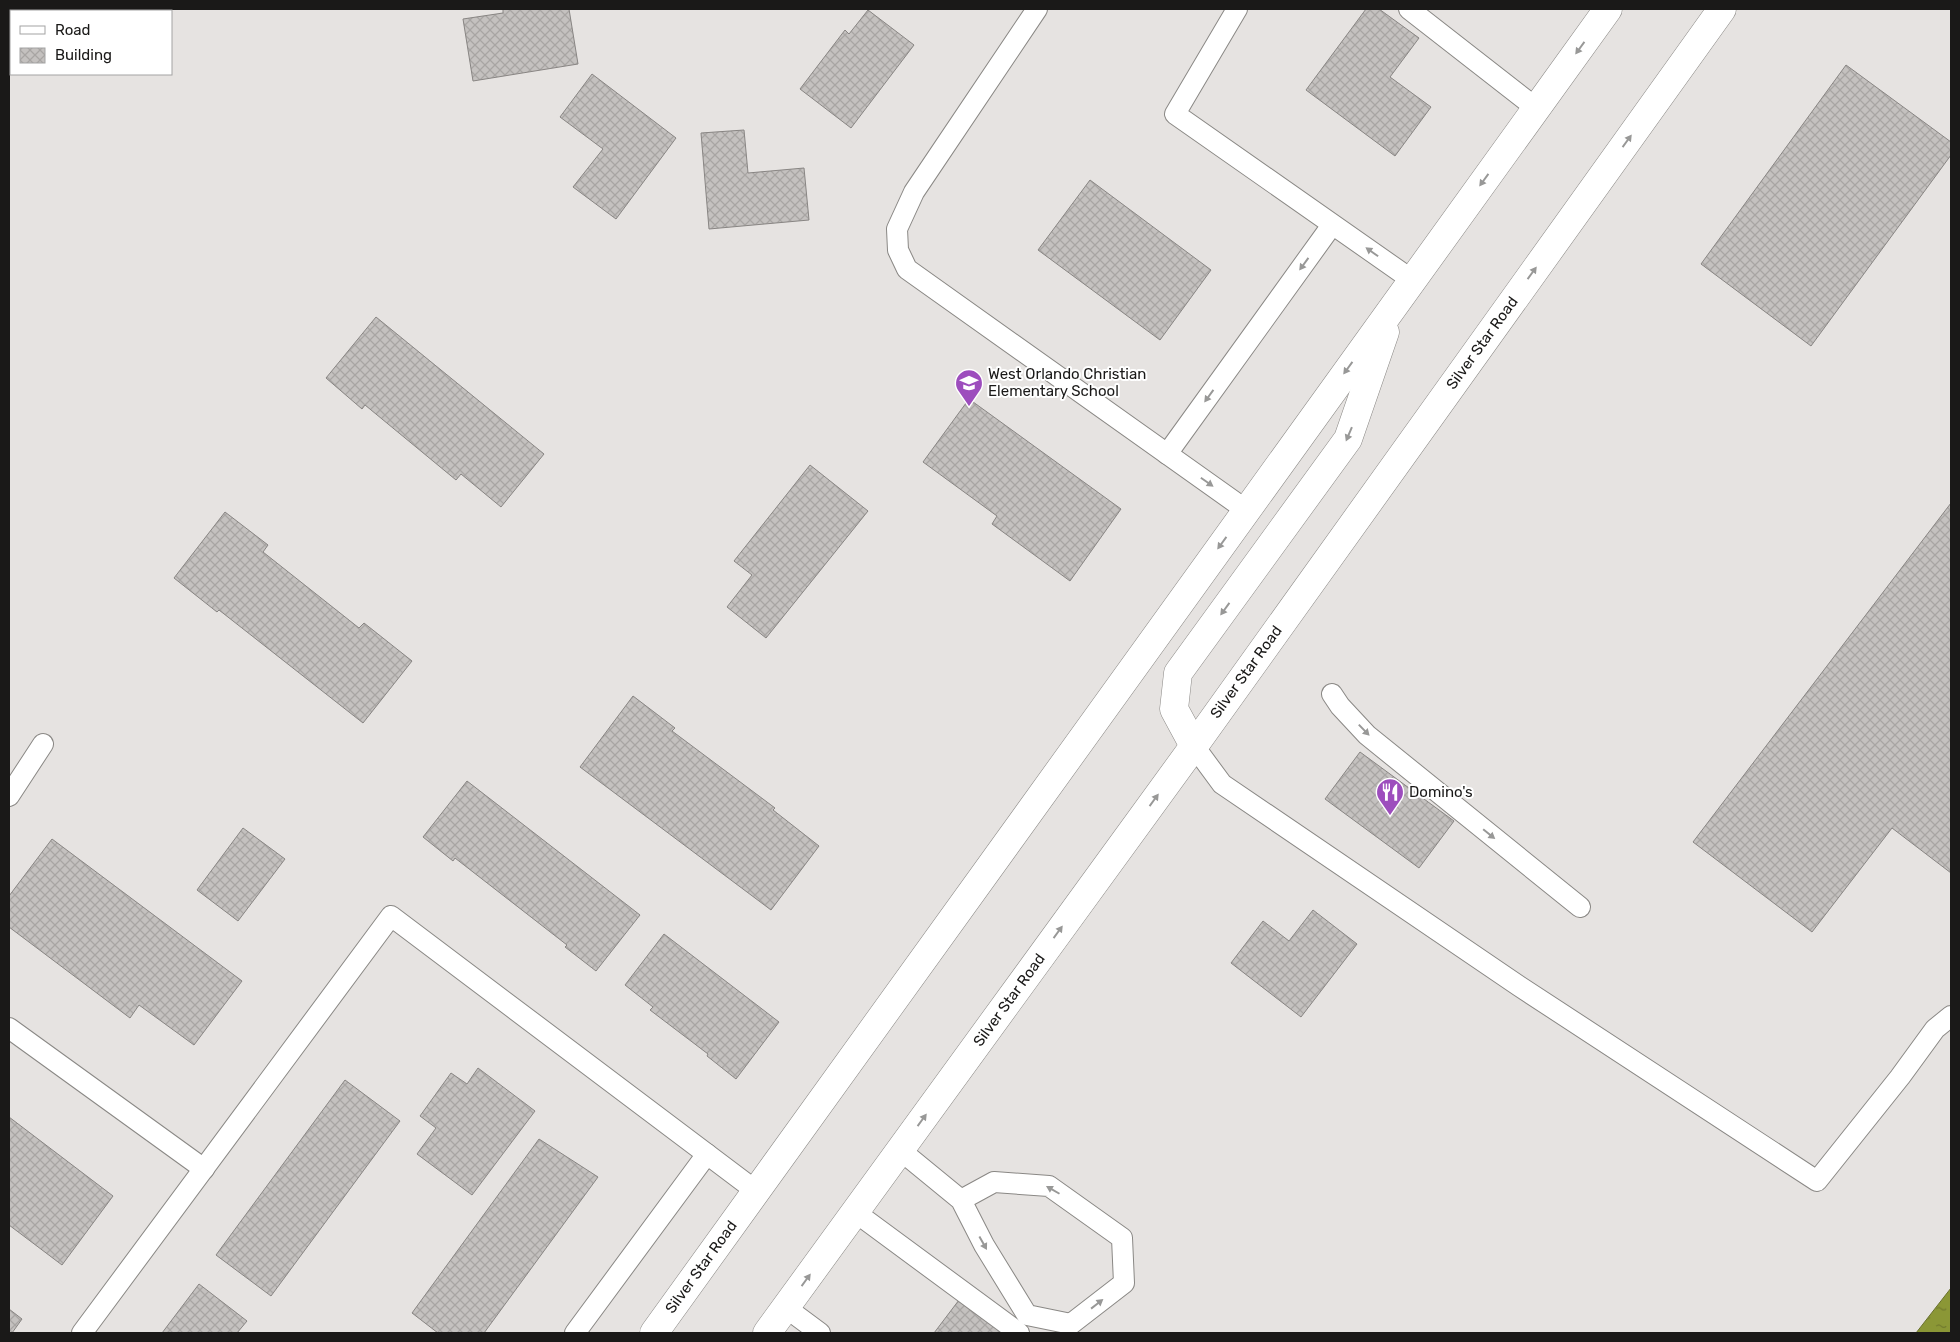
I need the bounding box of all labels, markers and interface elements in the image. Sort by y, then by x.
legend [10,10,172,75]
text: Road [55,21,91,39]
one-way arrow [1574,41,1585,54]
text: Building [55,46,112,64]
one-way arrow [1621,135,1631,148]
one-way arrow [1479,173,1489,187]
one-way arrow [1365,247,1379,257]
one-way arrow [1299,257,1309,271]
one-way arrow [1527,267,1537,280]
street label: Silver Star Road [1442,293,1522,393]
one-way arrow [1343,362,1353,375]
place label: West Orlando Christian Elementary School [988,365,1146,400]
school or university icon: West Orlando Christian Elementary School [954,368,984,407]
one-way arrow [1204,389,1214,403]
one-way arrow [1345,427,1353,441]
one-way arrow [1200,477,1213,487]
one-way arrow [1217,536,1227,550]
one-way arrow [1220,602,1230,616]
street label: Silver Star Road [1206,622,1286,722]
one-way arrow [1358,724,1370,736]
restaurant icon: Domino's [1375,777,1405,816]
place label: Domino's [1409,783,1473,801]
one-way arrow [1149,793,1159,807]
one-way arrow [1482,828,1495,839]
one-way arrow [1053,926,1064,939]
street label: Silver Star Road [969,950,1049,1050]
one-way arrow [917,1113,927,1127]
one-way arrow [1046,1186,1061,1194]
street label: Silver Star Road [661,1217,741,1317]
one-way arrow [979,1236,988,1250]
one-way arrow [801,1273,811,1287]
one-way arrow [1090,1299,1103,1310]

